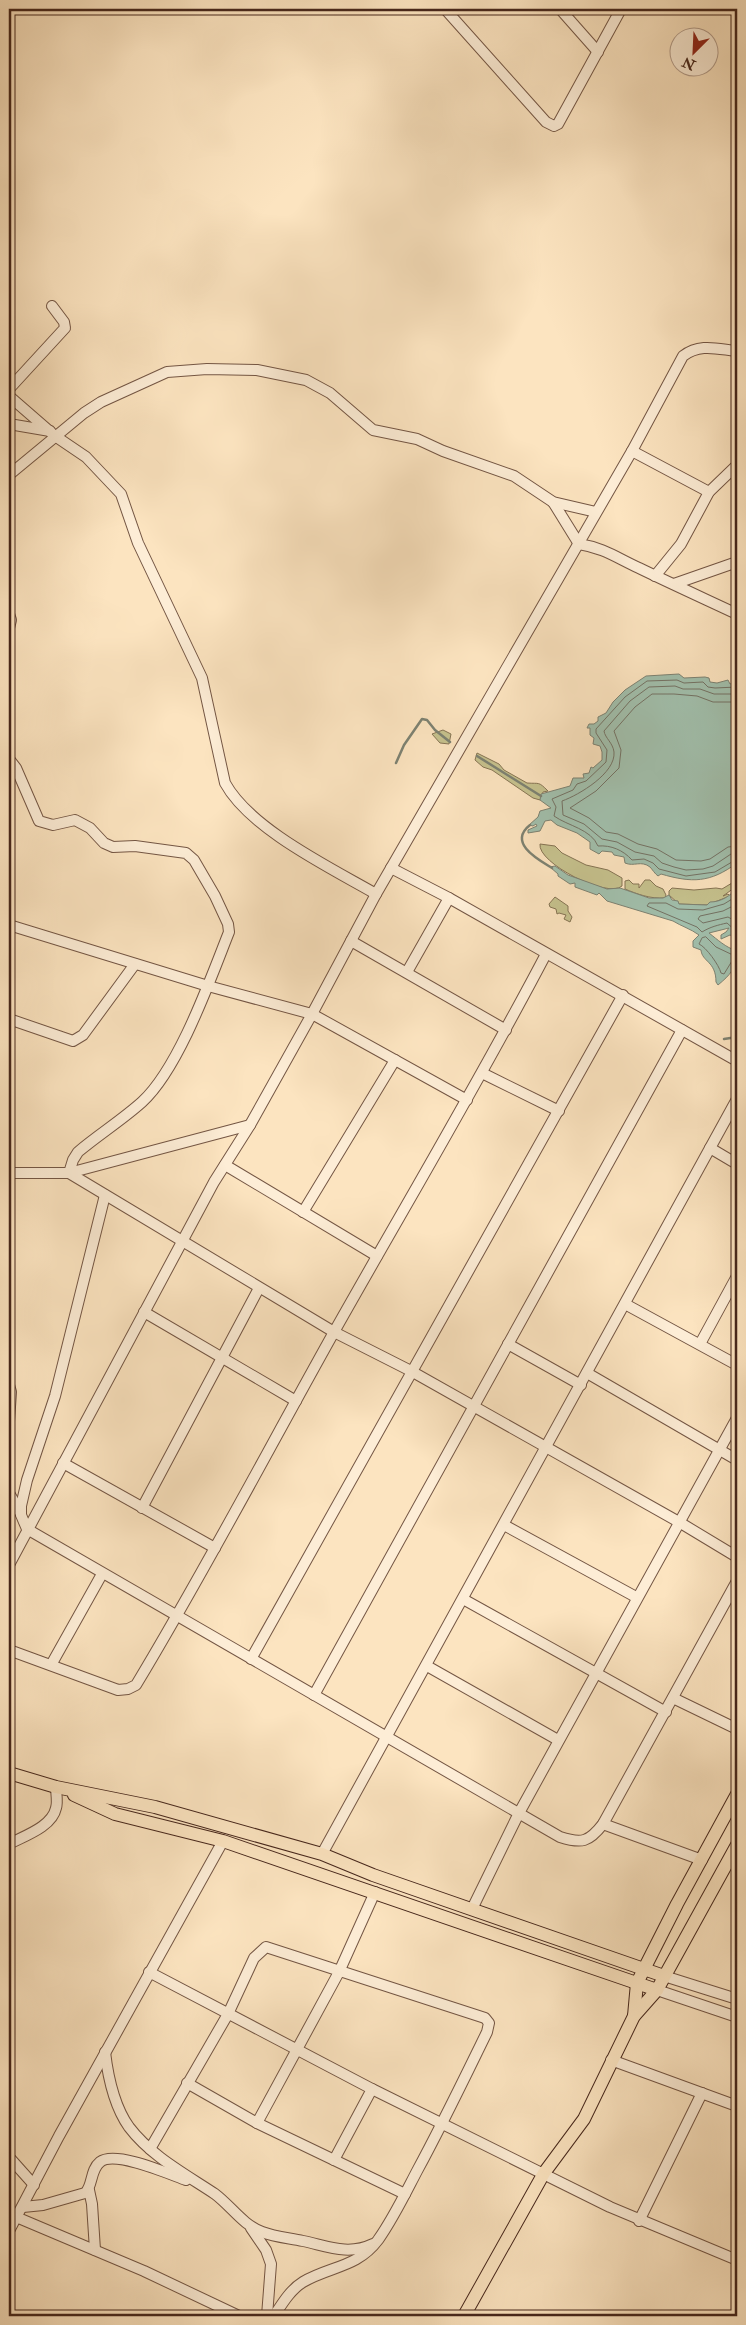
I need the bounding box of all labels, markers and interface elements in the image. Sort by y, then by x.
north arrow [668,28,718,78]
text: N [679,53,699,74]

